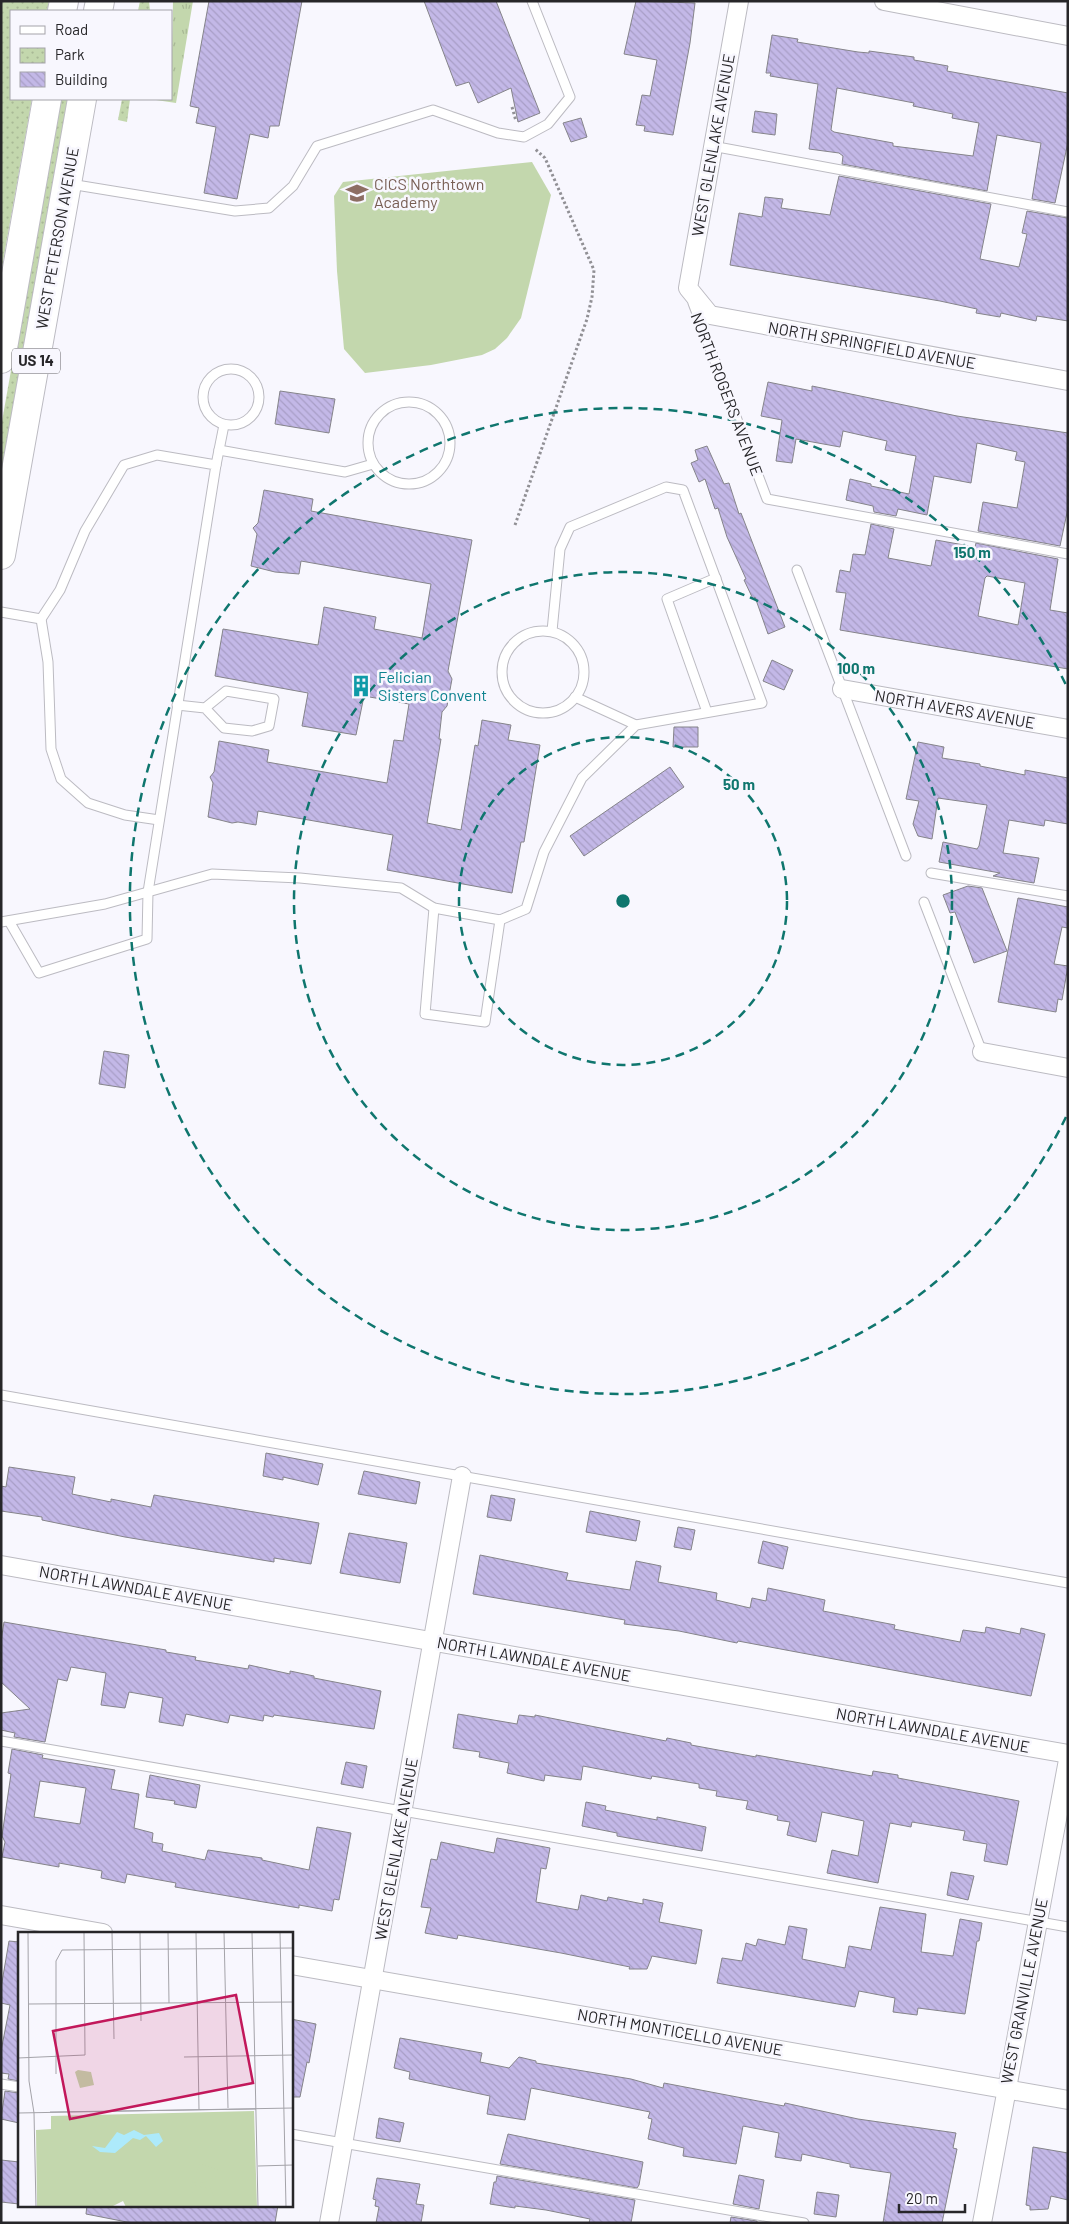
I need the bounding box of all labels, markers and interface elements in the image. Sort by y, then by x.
legend [10,10,172,100]
text: Road [55,20,88,38]
text: Park [55,45,85,63]
street label: WEST GLENLAKE AVENUE [687,52,738,238]
text: Building [55,70,108,88]
street label: WEST PETERSON AVENUE [31,145,82,330]
place label: CICS Northtown Academy [374,174,484,211]
school or university icon: CICS Northtown Academy [344,180,370,206]
street label: NORTH ROGERS AVENUE [687,309,767,478]
street label: NORTH SPRINGFIELD AVENUE [767,317,977,372]
road number: US 14 [12,348,60,374]
text: 150 m [953,543,991,561]
text: 100 m [837,659,875,677]
place label: Felician Sisters Convent [378,667,487,704]
building icon: Felician Sisters Convent [348,673,374,699]
street label: NORTH AVERS AVENUE [874,685,1037,732]
text: 50 m [723,775,755,793]
centre of rings [614,892,632,910]
street label: NORTH LAWNDALE AVENUE [38,1561,234,1614]
street label: NORTH LAWNDALE AVENUE [436,1632,632,1685]
street label: NORTH LAWNDALE AVENUE [835,1703,1031,1756]
street label: WEST GLENLAKE AVENUE [370,1756,421,1942]
street label: WEST GRANVILLE AVENUE [996,1896,1051,2085]
inset map [18,1932,292,2206]
street label: NORTH MONTICELLO AVENUE [576,2004,784,2059]
scale bar [899,2182,965,2214]
text: 20 m [906,2189,938,2207]

